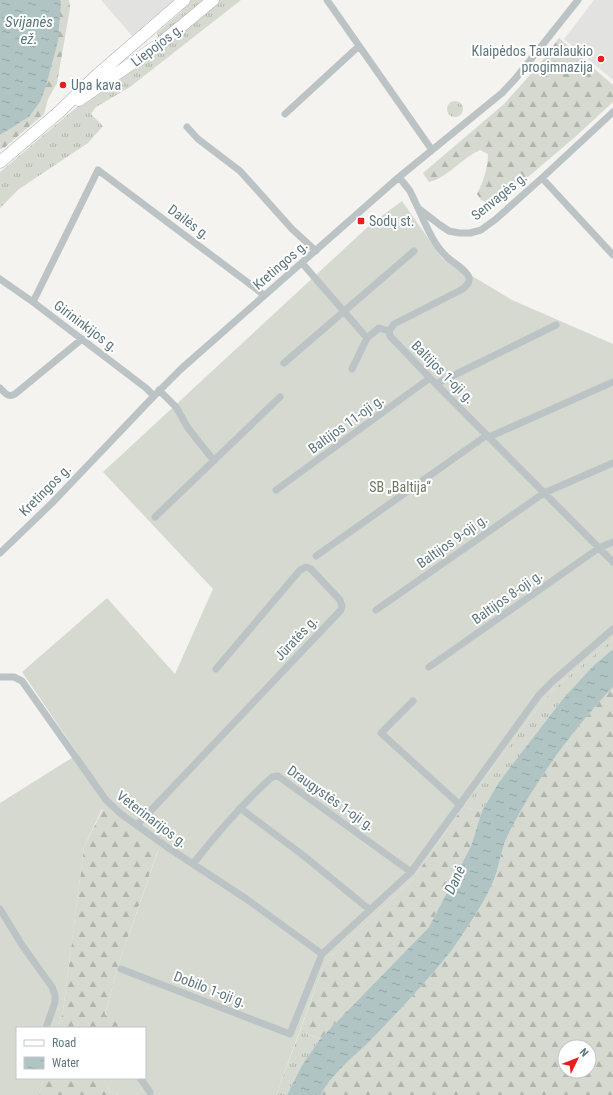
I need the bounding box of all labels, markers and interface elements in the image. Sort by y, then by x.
water label: Svijanės ež. [5,13,53,48]
street label: Liepojos g. [128,20,186,70]
place label: Klaipėdos Tauralaukio progimnazija [472,43,593,75]
marker: Klaipėdos Tauralaukio progimnazija [596,54,606,64]
place label: Upa kava [71,77,121,93]
marker: Upa kava [58,80,68,90]
street label: Senvagės g. [468,169,530,223]
street label: Dailės g. [165,201,213,243]
place label: Sodų st. [369,213,414,229]
marker: Sodų st. [356,216,366,226]
street label: Kretingos g. [250,237,310,293]
street label: Girininkijos g. [51,297,121,355]
street label: Baltijos 1-oji g. [408,337,478,407]
street label: Baltijos 11-oji g. [305,391,387,457]
street label: Kretingos g. [16,461,74,519]
park label: SB „Baltija“ [369,479,431,495]
street label: Baltijos 9-oji g. [414,511,490,571]
street label: Baltijos 8-oji g. [469,567,545,627]
street label: Jūratės g. [271,612,321,664]
street label: Draugystės 1-oji g. [284,762,378,834]
street label: Veterinarijos g. [114,787,190,851]
water label: Danė [441,863,469,897]
street label: Dobilo 1-oji g. [172,968,248,1010]
legend [16,1027,146,1079]
text: Road [52,1036,76,1050]
north arrow [557,1039,597,1079]
text: N [577,1046,591,1060]
text: Water [52,1056,80,1070]

